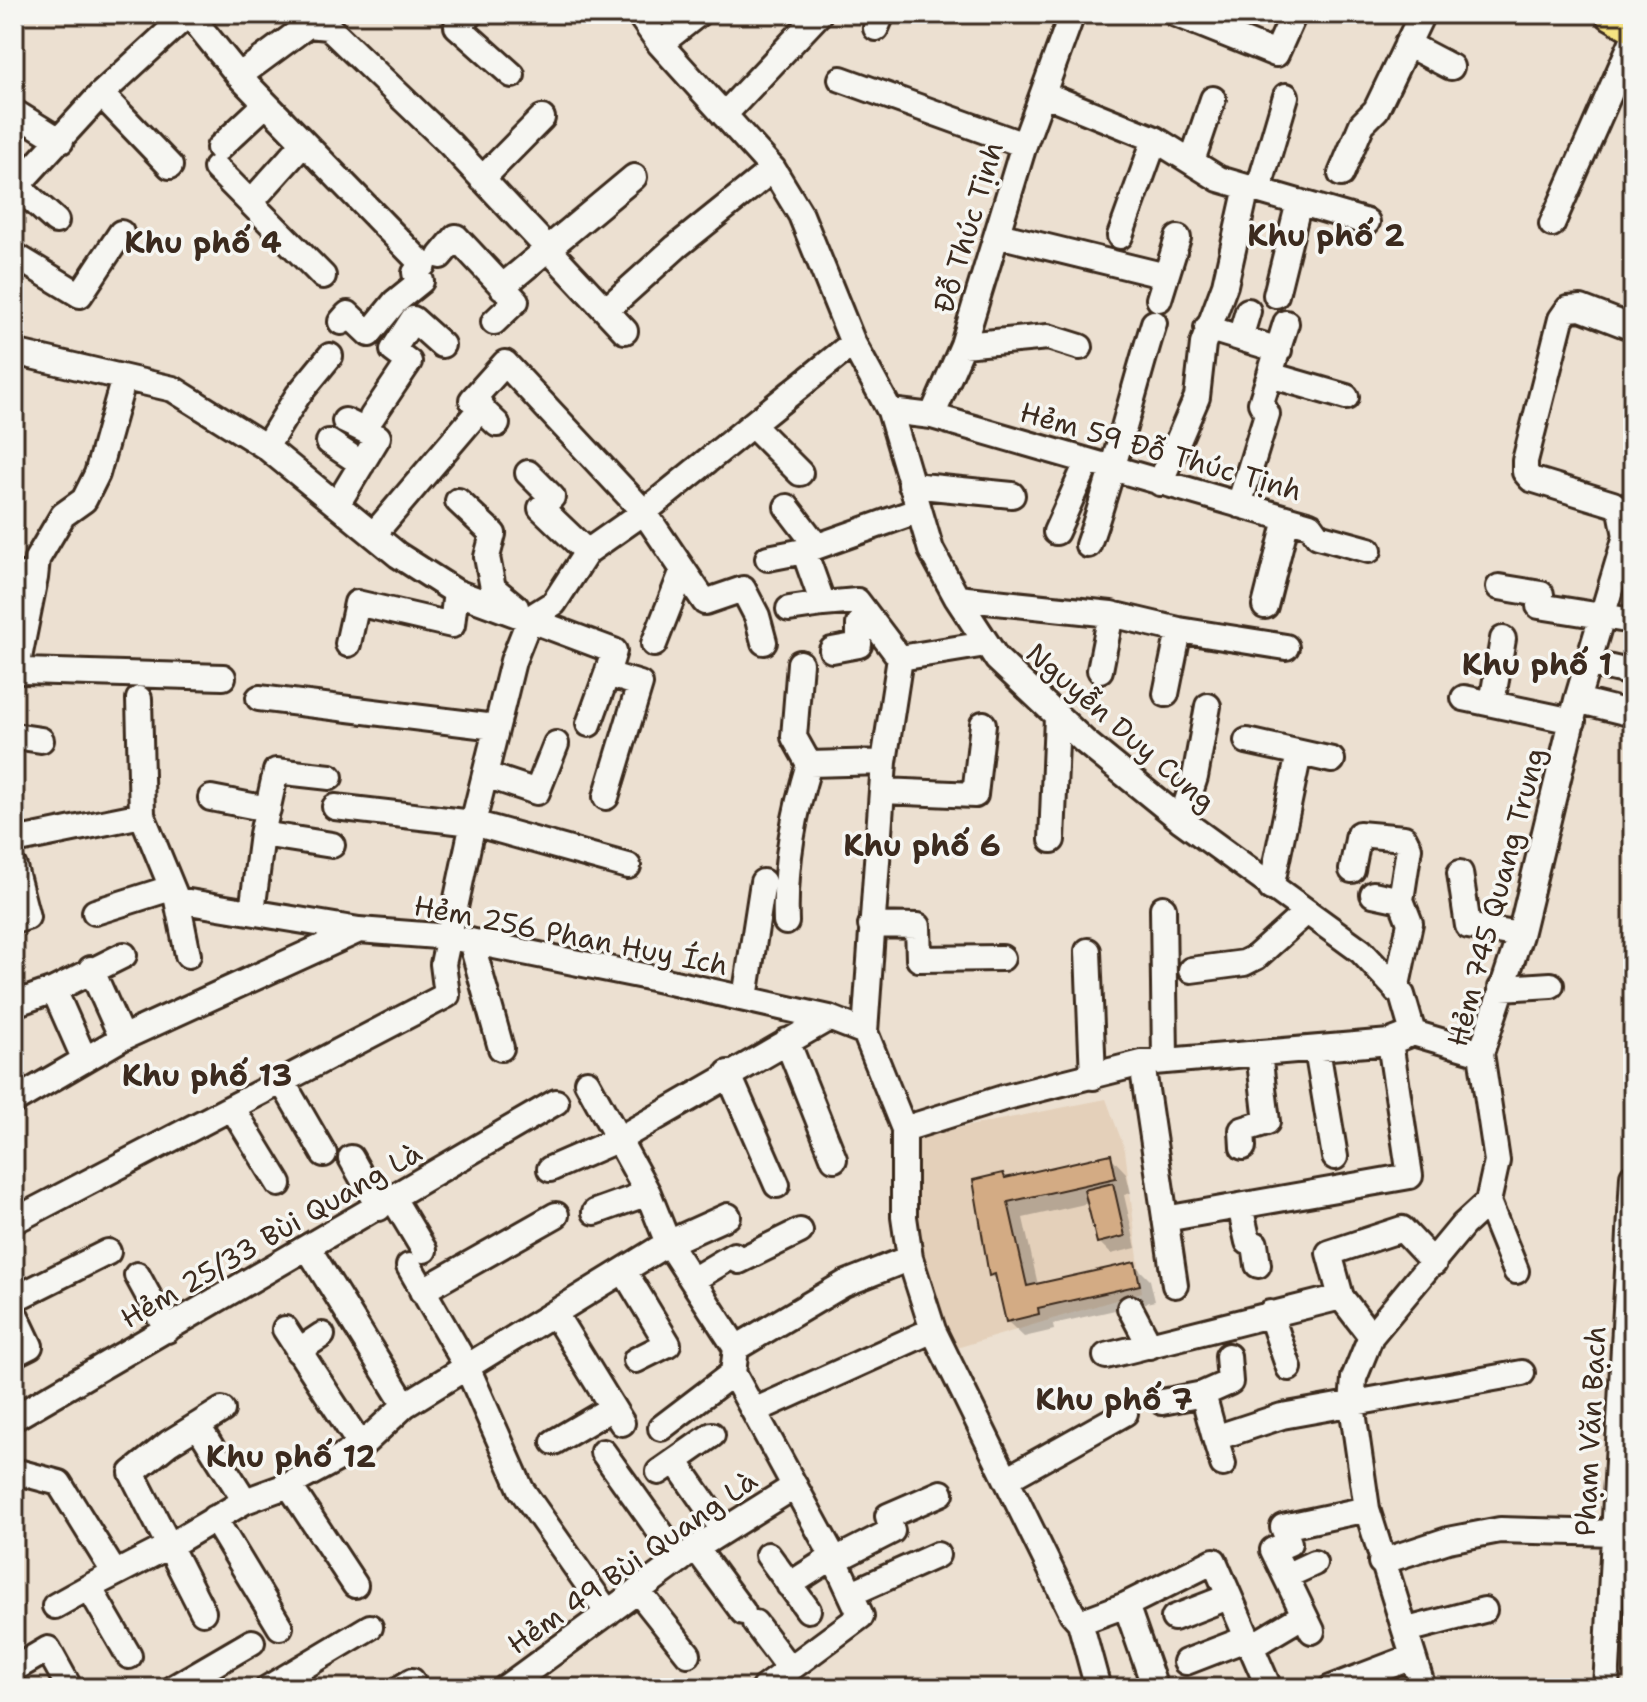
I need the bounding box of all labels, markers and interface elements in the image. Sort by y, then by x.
street label: Đỗ Thúc Tịnh [924,137,1012,317]
district label: Khu phố 2 [1247,215,1405,256]
district label: Khu phố 4 [124,222,282,263]
street label: Hẻm 59 Đỗ Thúc Tịnh [1016,393,1306,509]
street label: Nguyễn Duy Cung [1018,634,1224,820]
district label: Khu phố 1 [1462,644,1612,685]
street label: Hẻm 745 Quang Trung [1438,743,1554,1051]
district label: Khu phố 6 [843,825,1001,866]
street label: Hẻm 256 Phan Huy Ích [411,886,731,984]
district label: Khu phố 13 [122,1055,292,1096]
street label: Hẻm 25/33 Bùi Quang Là [114,1133,428,1337]
street label: Phạm Văn Bạch [1566,1325,1614,1537]
district label: Khu phố 7 [1035,1379,1193,1420]
district label: Khu phố 12 [206,1436,376,1477]
street label: Hẻm 49 Bùi Quang Là [500,1461,764,1663]

